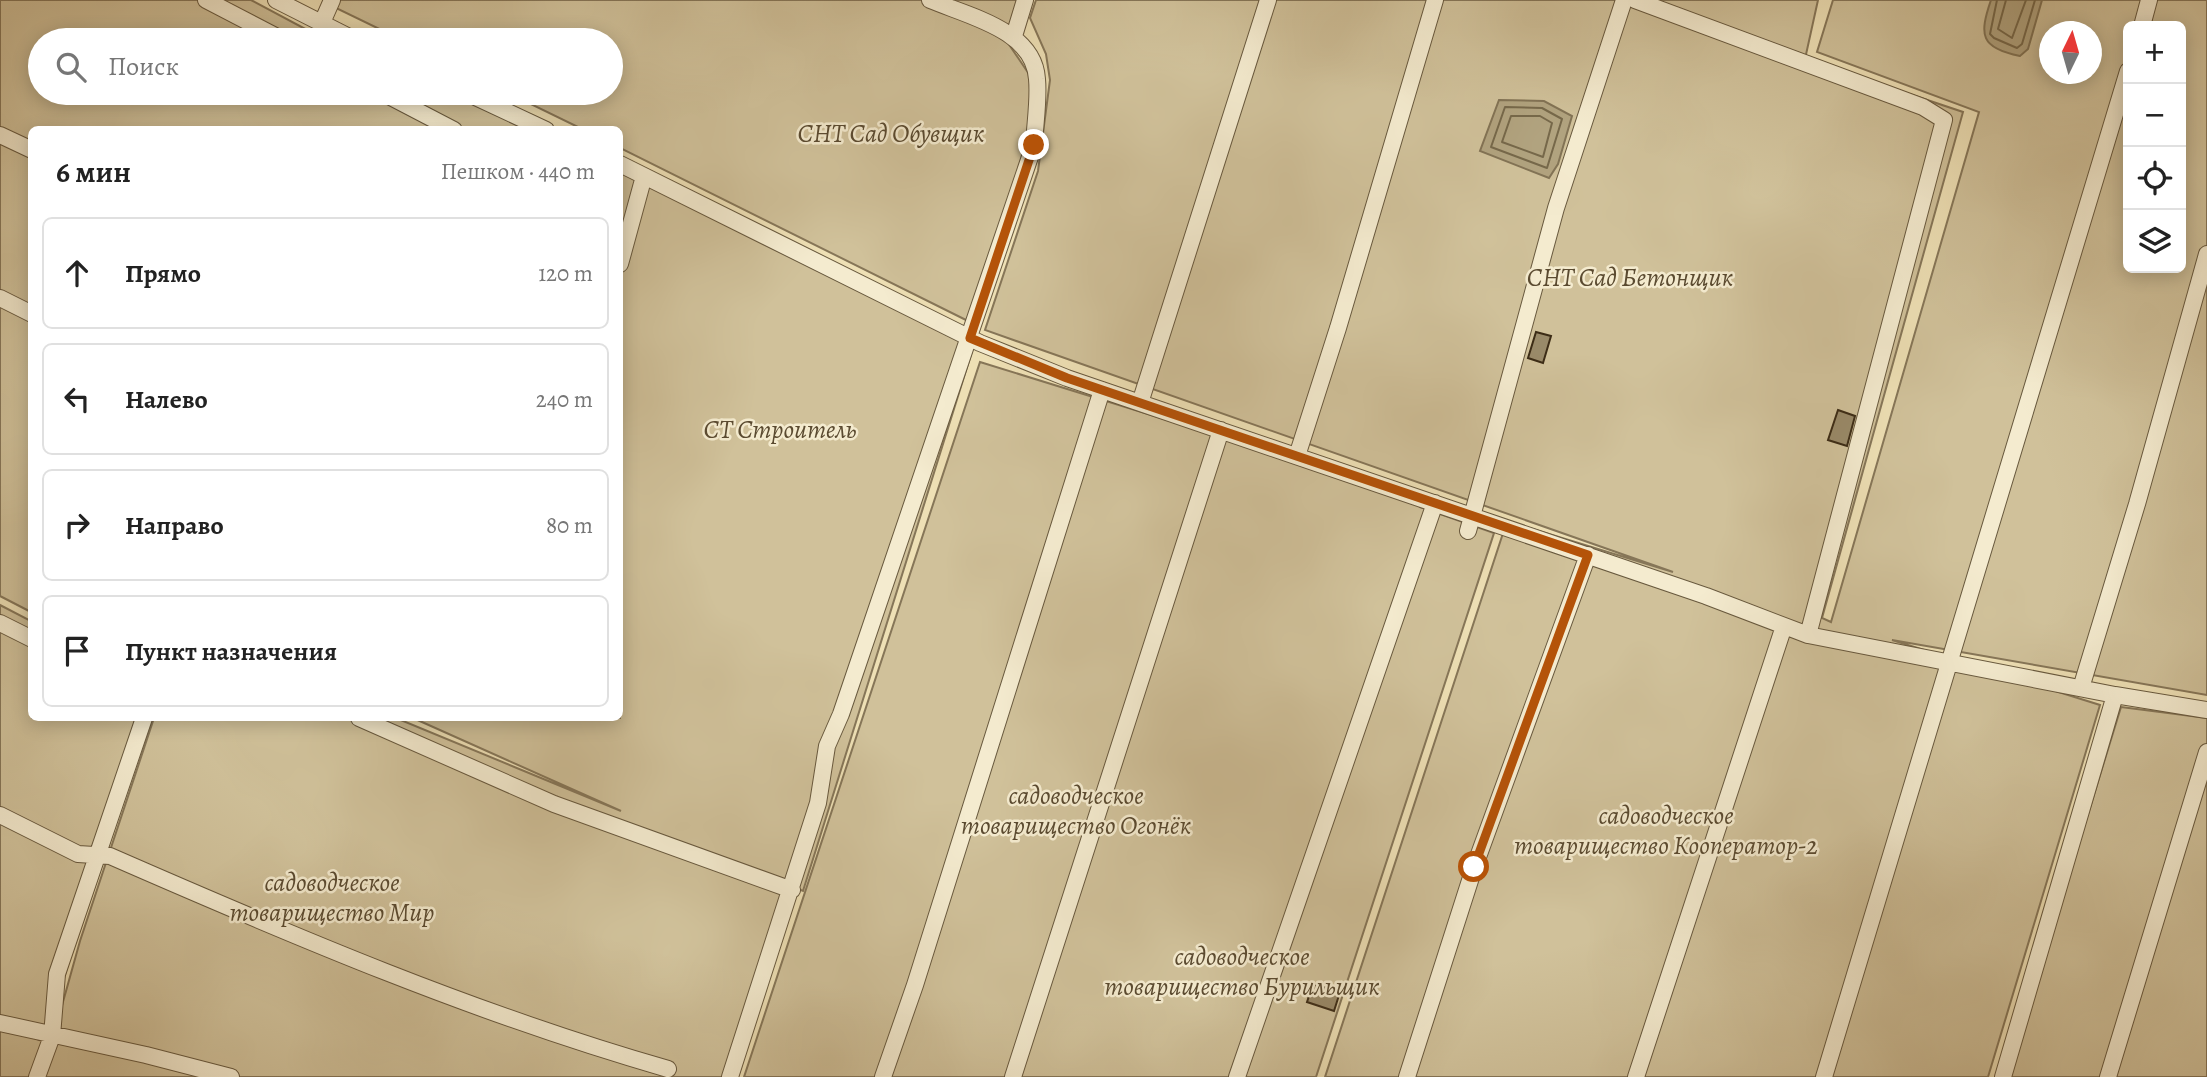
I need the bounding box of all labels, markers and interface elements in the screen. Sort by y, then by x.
north arrow [2039,21,2102,84]
map controls [2123,21,2186,273]
button: + [2123,21,2186,84]
search box [28,28,623,105]
icon: search [52,48,90,86]
text: Поиск [108,49,179,84]
button: − [2123,84,2186,147]
park label: СНТ Сад Обувщик [797,116,985,151]
route end [1018,129,1049,160]
button: locate [2123,147,2186,210]
text: 6 мин [56,152,131,192]
text: Пешком · 440 m [441,156,595,187]
button: layers [2123,210,2186,273]
icon: ahead [58,254,96,292]
text: Прямо [125,256,201,291]
text: 120 m [538,258,593,289]
park label: СНТ Сад Бетонщик [1527,260,1734,295]
icon: left [58,380,96,418]
text: Налево [125,382,208,417]
text: 240 m [536,384,593,415]
park label: СТ Строитель [704,412,857,447]
icon: right [58,506,96,544]
text: Направо [125,508,224,543]
text: 80 m [546,510,593,541]
icon: arrive [58,632,96,670]
text: Пункт назначения [125,634,337,669]
park label: садоводческое товарищество Огонёк [961,778,1191,843]
park label: садоводческое товарищество Кооператор-2 [1514,798,1818,863]
route start [1458,851,1489,882]
park label: садоводческое товарищество Мир [230,865,434,930]
park label: садоводческое товарищество Бурильщик [1104,939,1380,1004]

